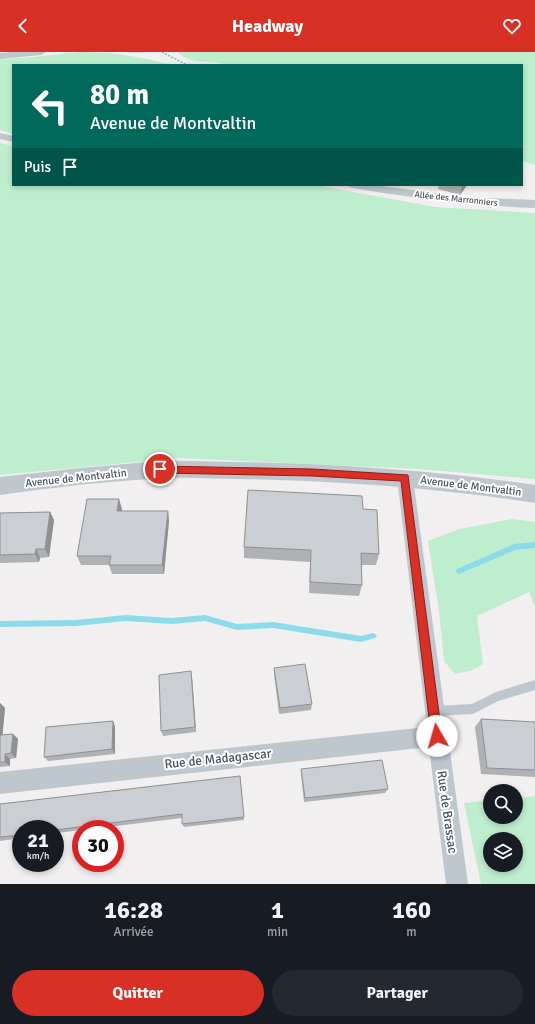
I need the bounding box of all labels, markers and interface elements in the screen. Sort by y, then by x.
icon: back [12,15,34,37]
text: Headway [232,15,303,37]
icon: heart [501,15,523,37]
text: 80 m [90,78,149,112]
icon: left [24,80,76,132]
text: Avenue de Montvaltin [90,112,256,134]
icon: arrive [59,156,81,178]
text: Puis [24,158,51,176]
street label: Allée des Marronniers [414,189,498,209]
pin [143,452,177,486]
icon: arrive [149,458,171,480]
street label: Avenue de Montvaltin [25,466,127,490]
street label: Avenue de Montvaltin [420,473,522,499]
position arrow [416,715,458,757]
street label: Rue de Madagascar [164,745,272,773]
street label: Rue de Brassac [433,770,461,854]
map controls [483,784,523,872]
button: search [483,784,523,824]
speed limit sign: 30 [72,820,124,872]
text: 21 [27,828,49,853]
button: layers [483,832,523,872]
text: km/h [27,850,49,862]
text: 16:28 [104,895,163,925]
text: 1 [271,895,284,925]
text: 160 [392,895,431,925]
text: Arrivée [114,924,153,940]
text: min [267,924,288,940]
text: m [406,924,417,940]
button: Quitter [12,970,264,1016]
button: Partager [272,970,523,1016]

